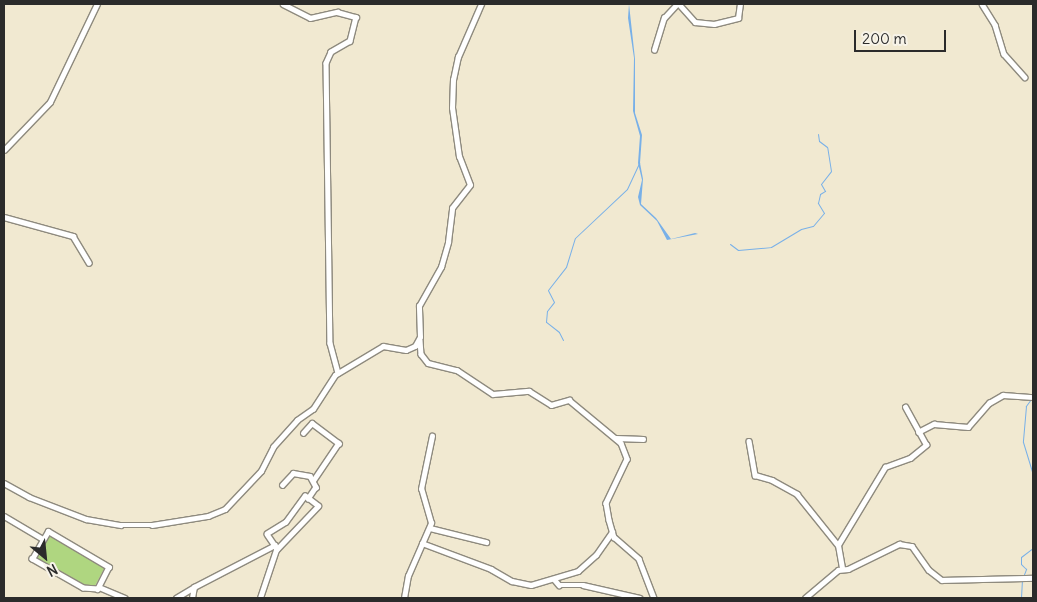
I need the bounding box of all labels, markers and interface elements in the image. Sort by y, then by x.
scale bar [857,20,950,52]
text: 200 m [862,29,907,48]
north arrow [20,532,70,582]
text: N [44,560,61,580]

